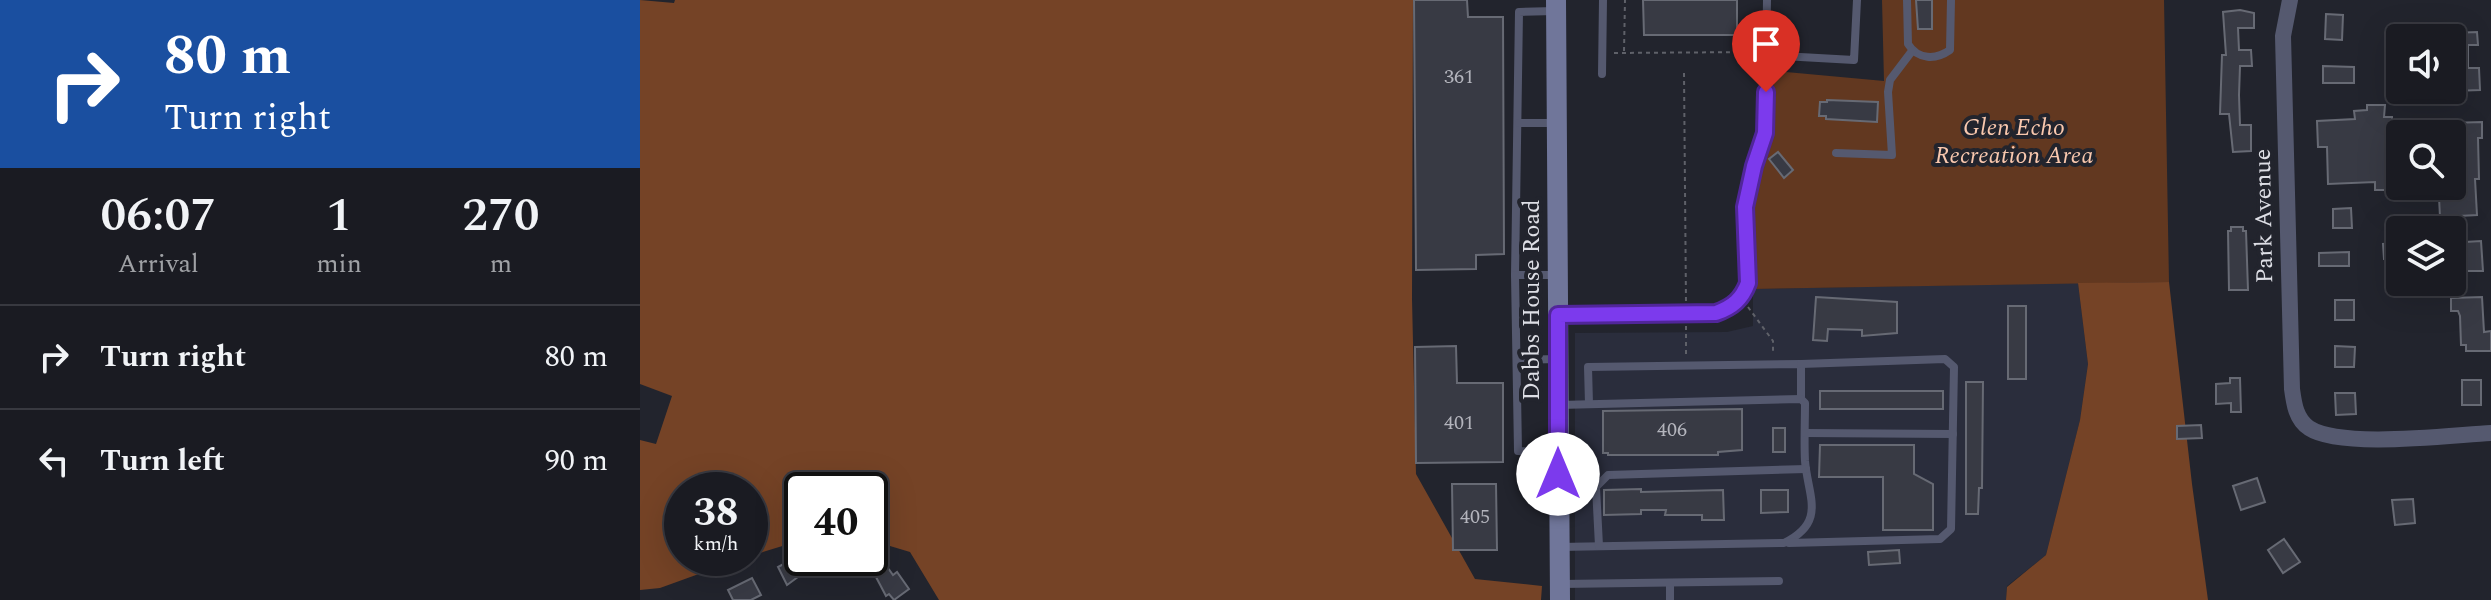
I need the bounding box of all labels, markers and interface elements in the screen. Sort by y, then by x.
pin [1732,10,1800,92]
text: 80 m [164,14,291,99]
icon: arrive [1744,22,1788,66]
map controls [2386,24,2466,296]
button: sound [2386,24,2466,104]
icon: right [32,32,136,136]
house number: 361 [1444,62,1474,92]
text: Turn right [164,91,331,146]
park label: Glen Echo Recreation Area [1935,110,2093,174]
button: search [2386,120,2466,200]
street label: Park Avenue [2245,148,2283,284]
text: 06:07 [100,179,216,252]
text: 1 [326,179,352,252]
text: 270 [462,179,540,252]
street label: Dabbs House Road [1514,199,1550,401]
button: layers [2386,216,2466,296]
text: Arrival [118,244,199,284]
text: min [316,244,362,284]
text: m [490,244,512,284]
text: Turn right [100,334,246,380]
text: 80 m [545,334,608,380]
icon: right [32,335,76,379]
house number: 401 [1444,408,1474,438]
house number: 406 [1657,415,1687,445]
position arrow [1516,432,1600,516]
text: Turn left [100,438,225,484]
text: 90 m [545,438,608,484]
icon: left [32,439,76,483]
speed limit sign: 40 [784,472,888,576]
text: 38 [694,483,738,544]
house number: 405 [1460,502,1490,532]
text: km/h [694,529,739,559]

